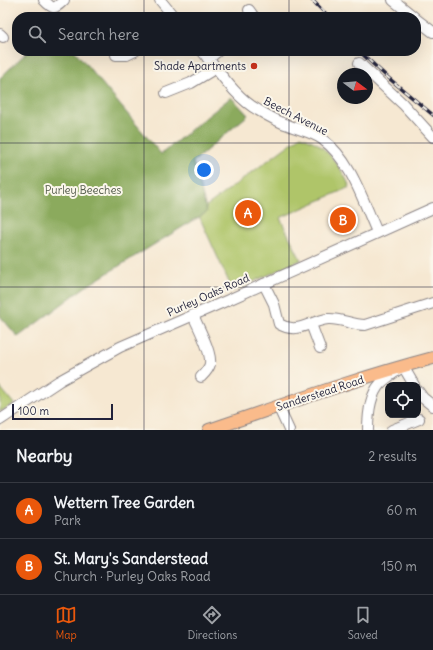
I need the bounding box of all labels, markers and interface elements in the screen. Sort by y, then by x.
search box [12,12,421,56]
icon: search [26,23,48,45]
text: Search here [58,25,139,44]
place label: Shade Apartments [154,59,246,73]
marker: Shade Apartments [249,61,259,71]
north arrow [337,68,373,104]
street label: Beech Avenue [261,94,331,138]
your location [194,160,214,180]
park label: Purley Beeches [45,183,121,197]
pin: A [235,198,261,228]
pin: B [330,205,356,235]
street label: Purley Oaks Road [165,270,252,319]
street label: Sanderstead Road [274,372,366,414]
map controls [385,382,421,418]
button: locate [385,382,421,418]
scale bar [12,402,113,421]
text: 100 m [18,404,49,418]
text: Nearby [16,445,72,467]
text: 2 results [368,448,417,465]
text: Wettern Tree Garden [54,493,195,512]
text: A [25,502,33,519]
text: 60 m [386,502,417,519]
text: Park [54,512,81,529]
text: St. Mary's Sanderstead [54,549,208,568]
text: B [25,558,33,575]
text: 150 m [381,558,417,575]
text: Church · Purley Oaks Road [54,568,211,585]
tab: Map [55,604,77,642]
tab: Directions [188,604,237,642]
tab: Saved [348,604,378,642]

